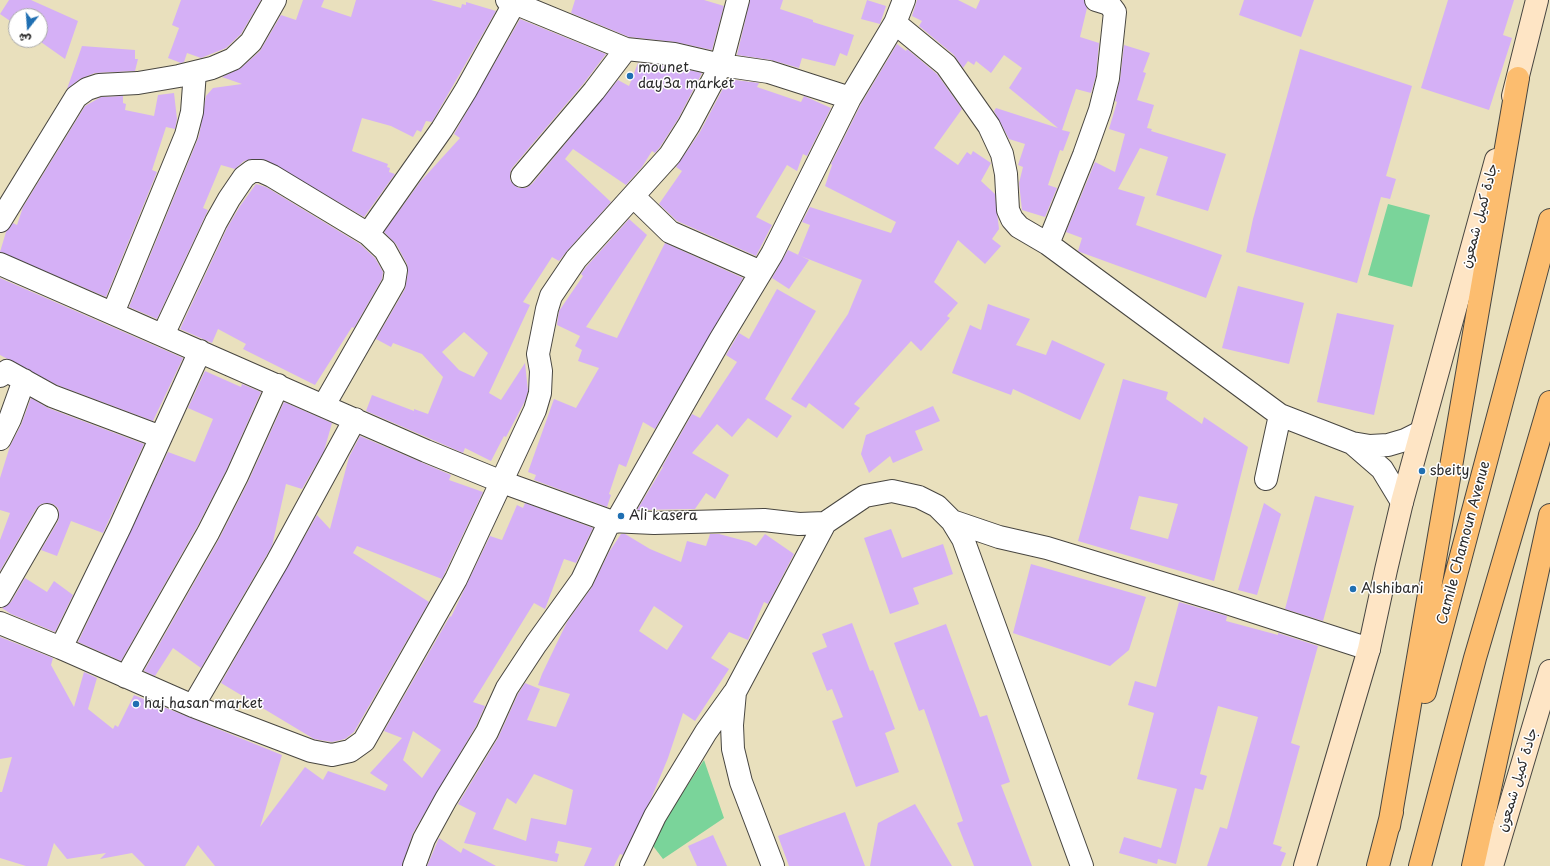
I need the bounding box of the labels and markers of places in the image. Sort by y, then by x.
place label: mounet day3a market [638,60,734,92]
marker: mounet day3a market [625,71,635,81]
place label: sbeity [1430,463,1469,479]
marker: sbeity [1417,466,1427,476]
place label: Ali kasera [629,508,698,524]
marker: Ali kasera [616,511,626,521]
place label: Alshibani [1361,581,1424,597]
marker: Alshibani [1348,584,1358,594]
place label: haj hasan market [144,696,263,712]
marker: haj hasan market [131,699,141,709]

